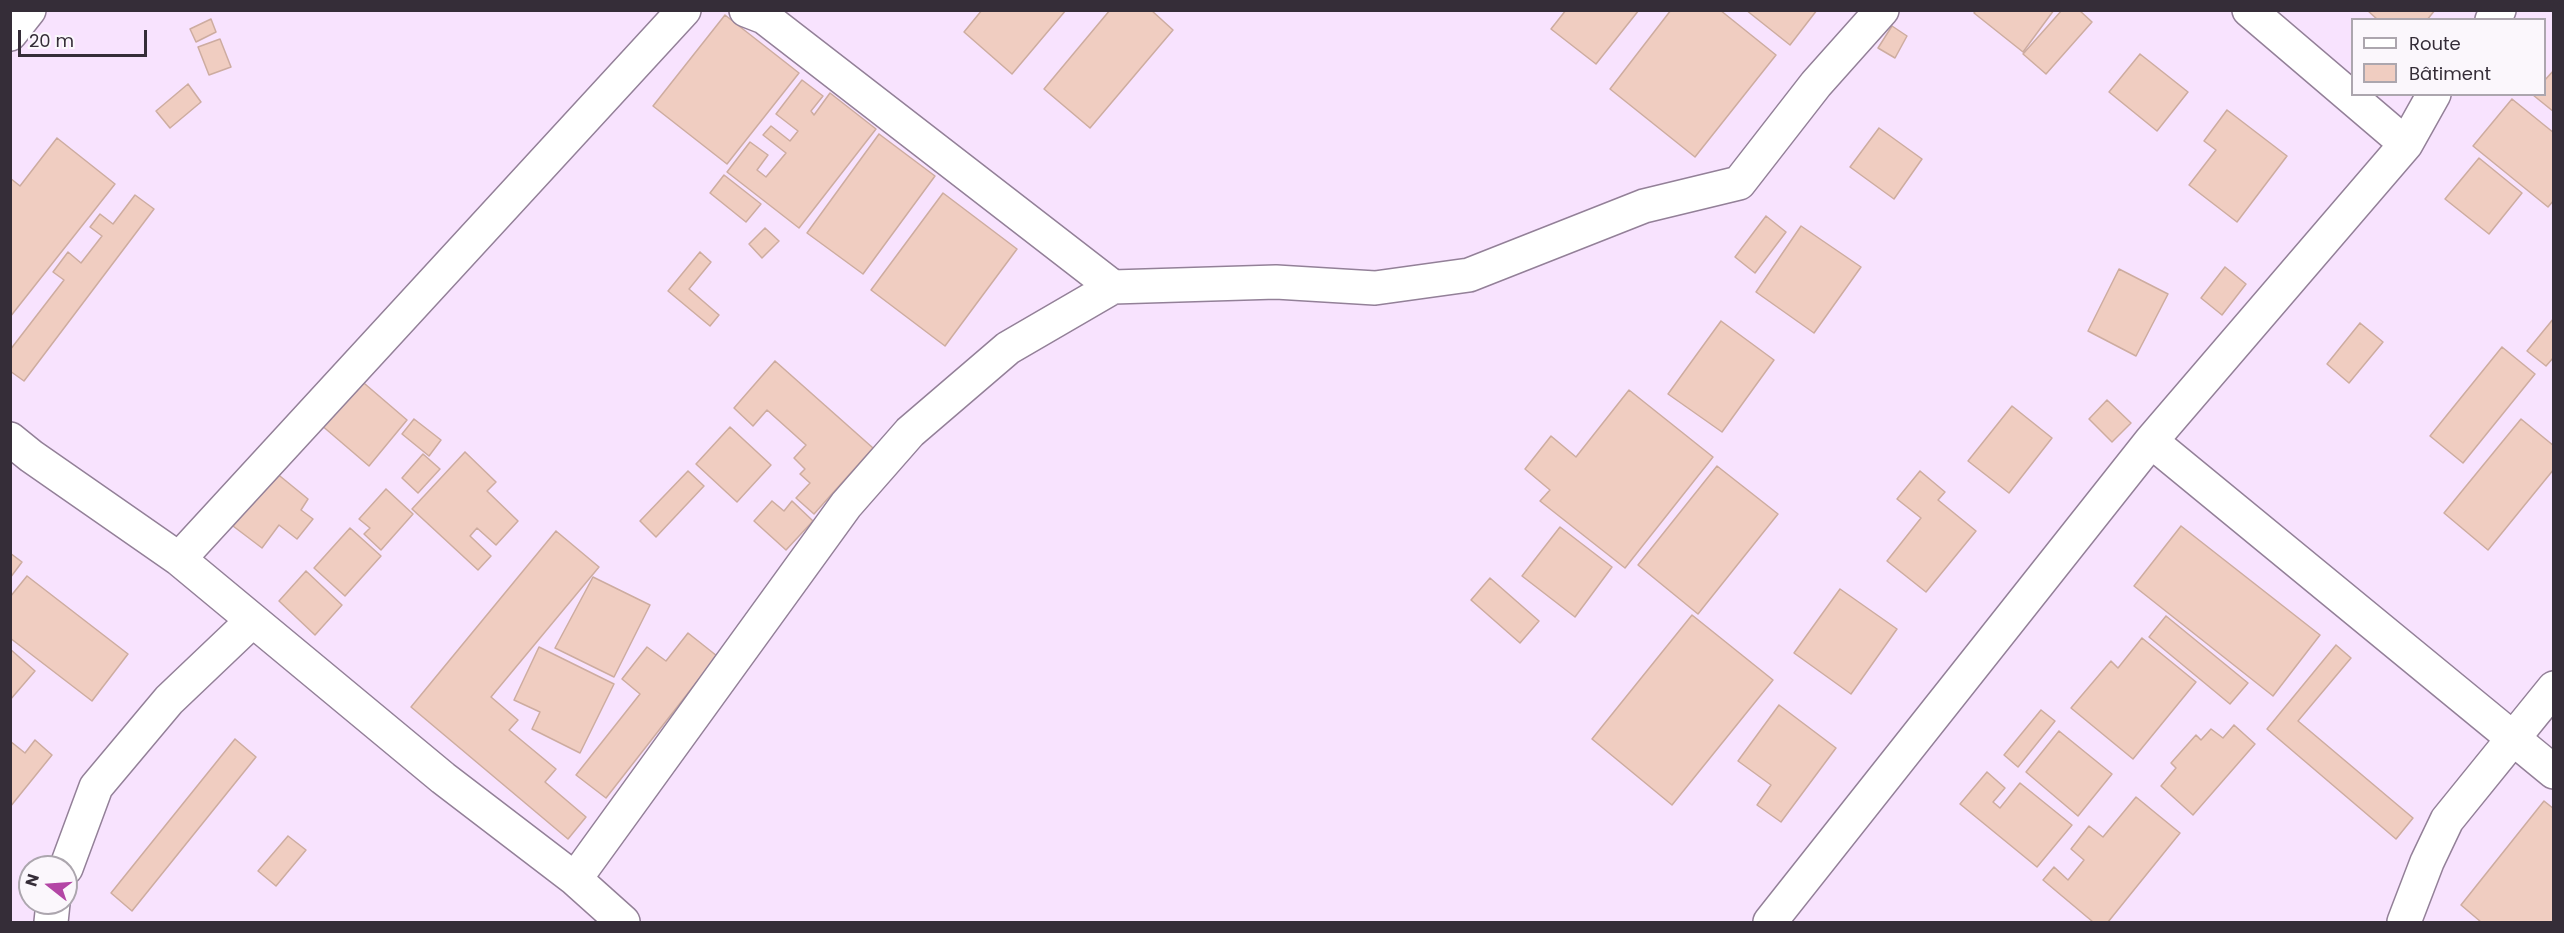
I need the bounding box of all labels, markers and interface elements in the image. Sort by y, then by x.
scale bar [21,18,150,56]
legend [2351,18,2546,96]
text: 20 m [29,28,74,53]
text: Route [2409,31,2461,56]
text: Bâtiment [2409,61,2491,86]
north arrow [18,855,78,915]
text: N [19,871,45,889]

